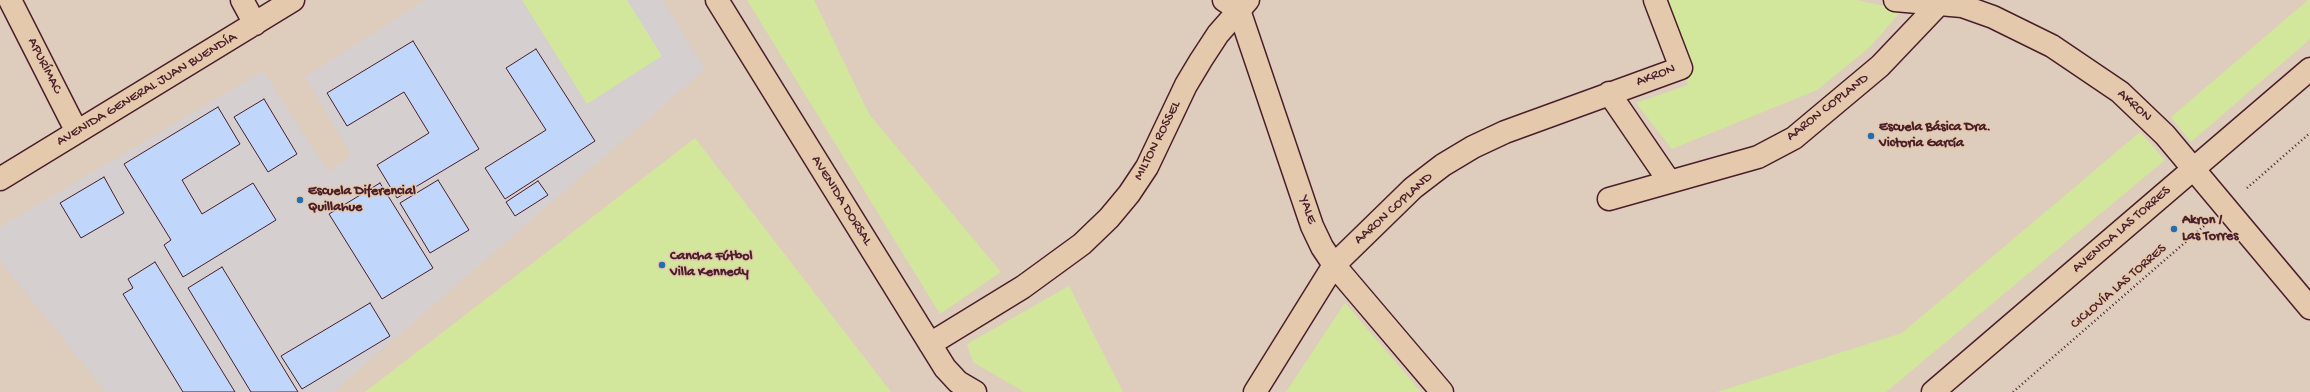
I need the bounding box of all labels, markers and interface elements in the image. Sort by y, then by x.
street label: AVENIDA GENERAL JUAN BUENDÍA [54,29,240,151]
street label: APURÍMAC [23,35,65,97]
street label: AKRON [1634,61,1678,91]
street label: AARON COPLAND [1783,71,1873,145]
street label: AKRON [2113,86,2155,126]
street label: MILTON ROSSEL [1131,98,1185,184]
place label: Escuela Básica Dra. Victoria García [1879,120,1991,152]
marker: Escuela Básica Dra. Victoria García [1866,131,1876,141]
street label: AVENIDA DORSAL [807,153,875,249]
street label: AARON COPLAND [1351,169,1437,249]
street label: AVENIDA LAS TORRES [2069,183,2175,277]
place label: Escuela Diferencial Quillahue [308,184,416,216]
street label: YALE [1294,194,1320,226]
marker: Escuela Diferencial Quillahue [295,195,305,205]
place label: Akron / Las Torres [2182,213,2238,246]
marker: Akron / Las Torres [2169,224,2179,234]
street label: CICLOVÍA LAS TORRES [2068,241,2170,333]
place label: Cancha Fútbol Villa Kennedy [670,249,753,282]
marker: Cancha Fútbol Villa Kennedy [657,260,667,270]

